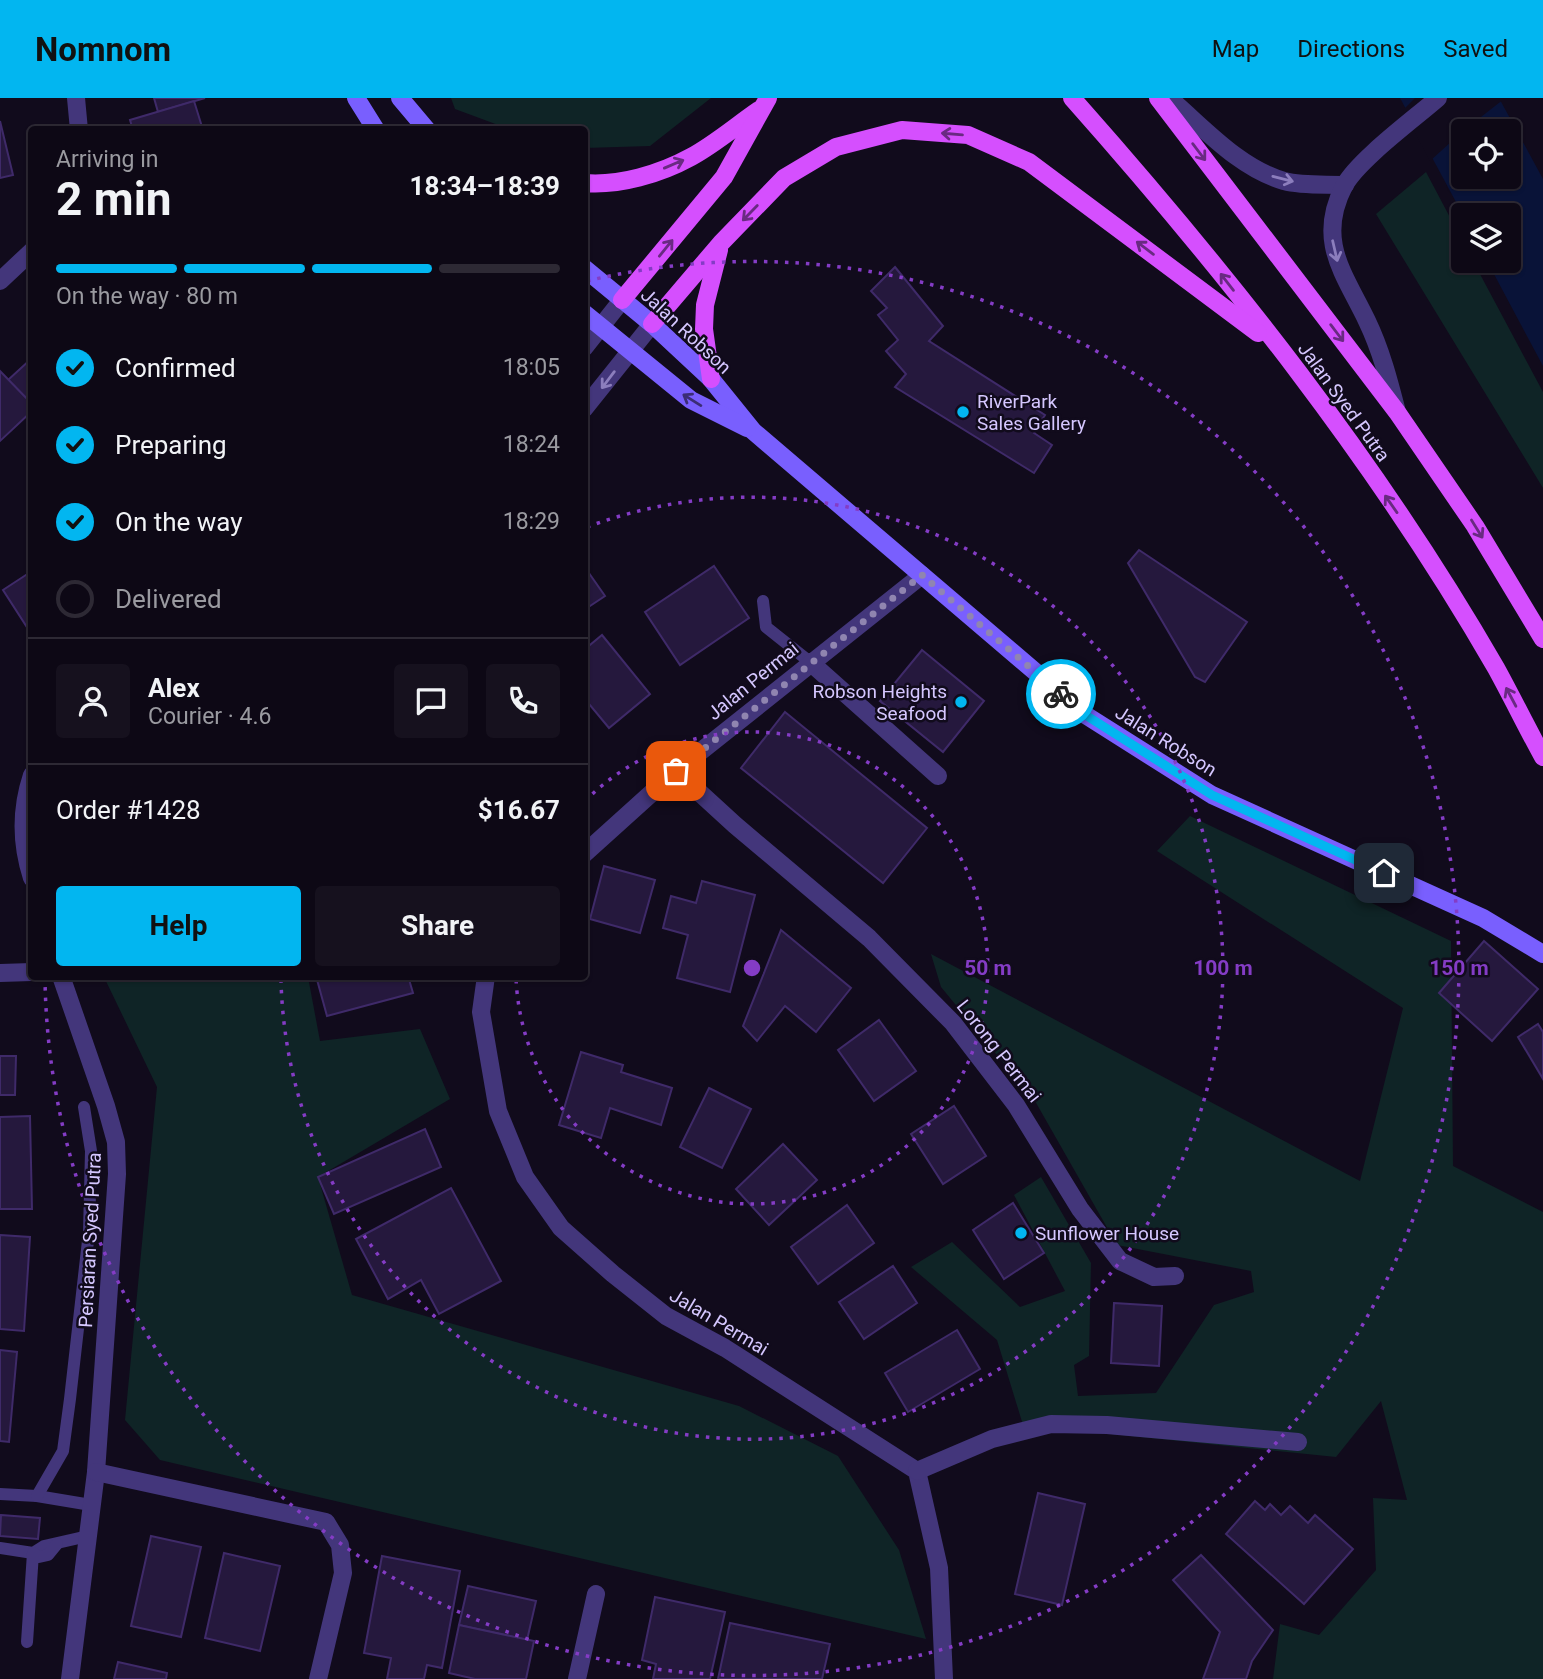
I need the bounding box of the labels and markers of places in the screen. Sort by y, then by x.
place label: RiverPark Sales Gallery [977,390,1086,435]
marker: RiverPark Sales Gallery [955,404,971,420]
place label: Robson Heights Seafood [813,680,947,725]
marker: Robson Heights Seafood [953,694,969,710]
pin [646,741,706,801]
pin [1354,843,1414,903]
centre of rings [740,956,764,980]
place label: Sunflower House [1035,1222,1179,1245]
marker: Sunflower House [1013,1225,1029,1241]

